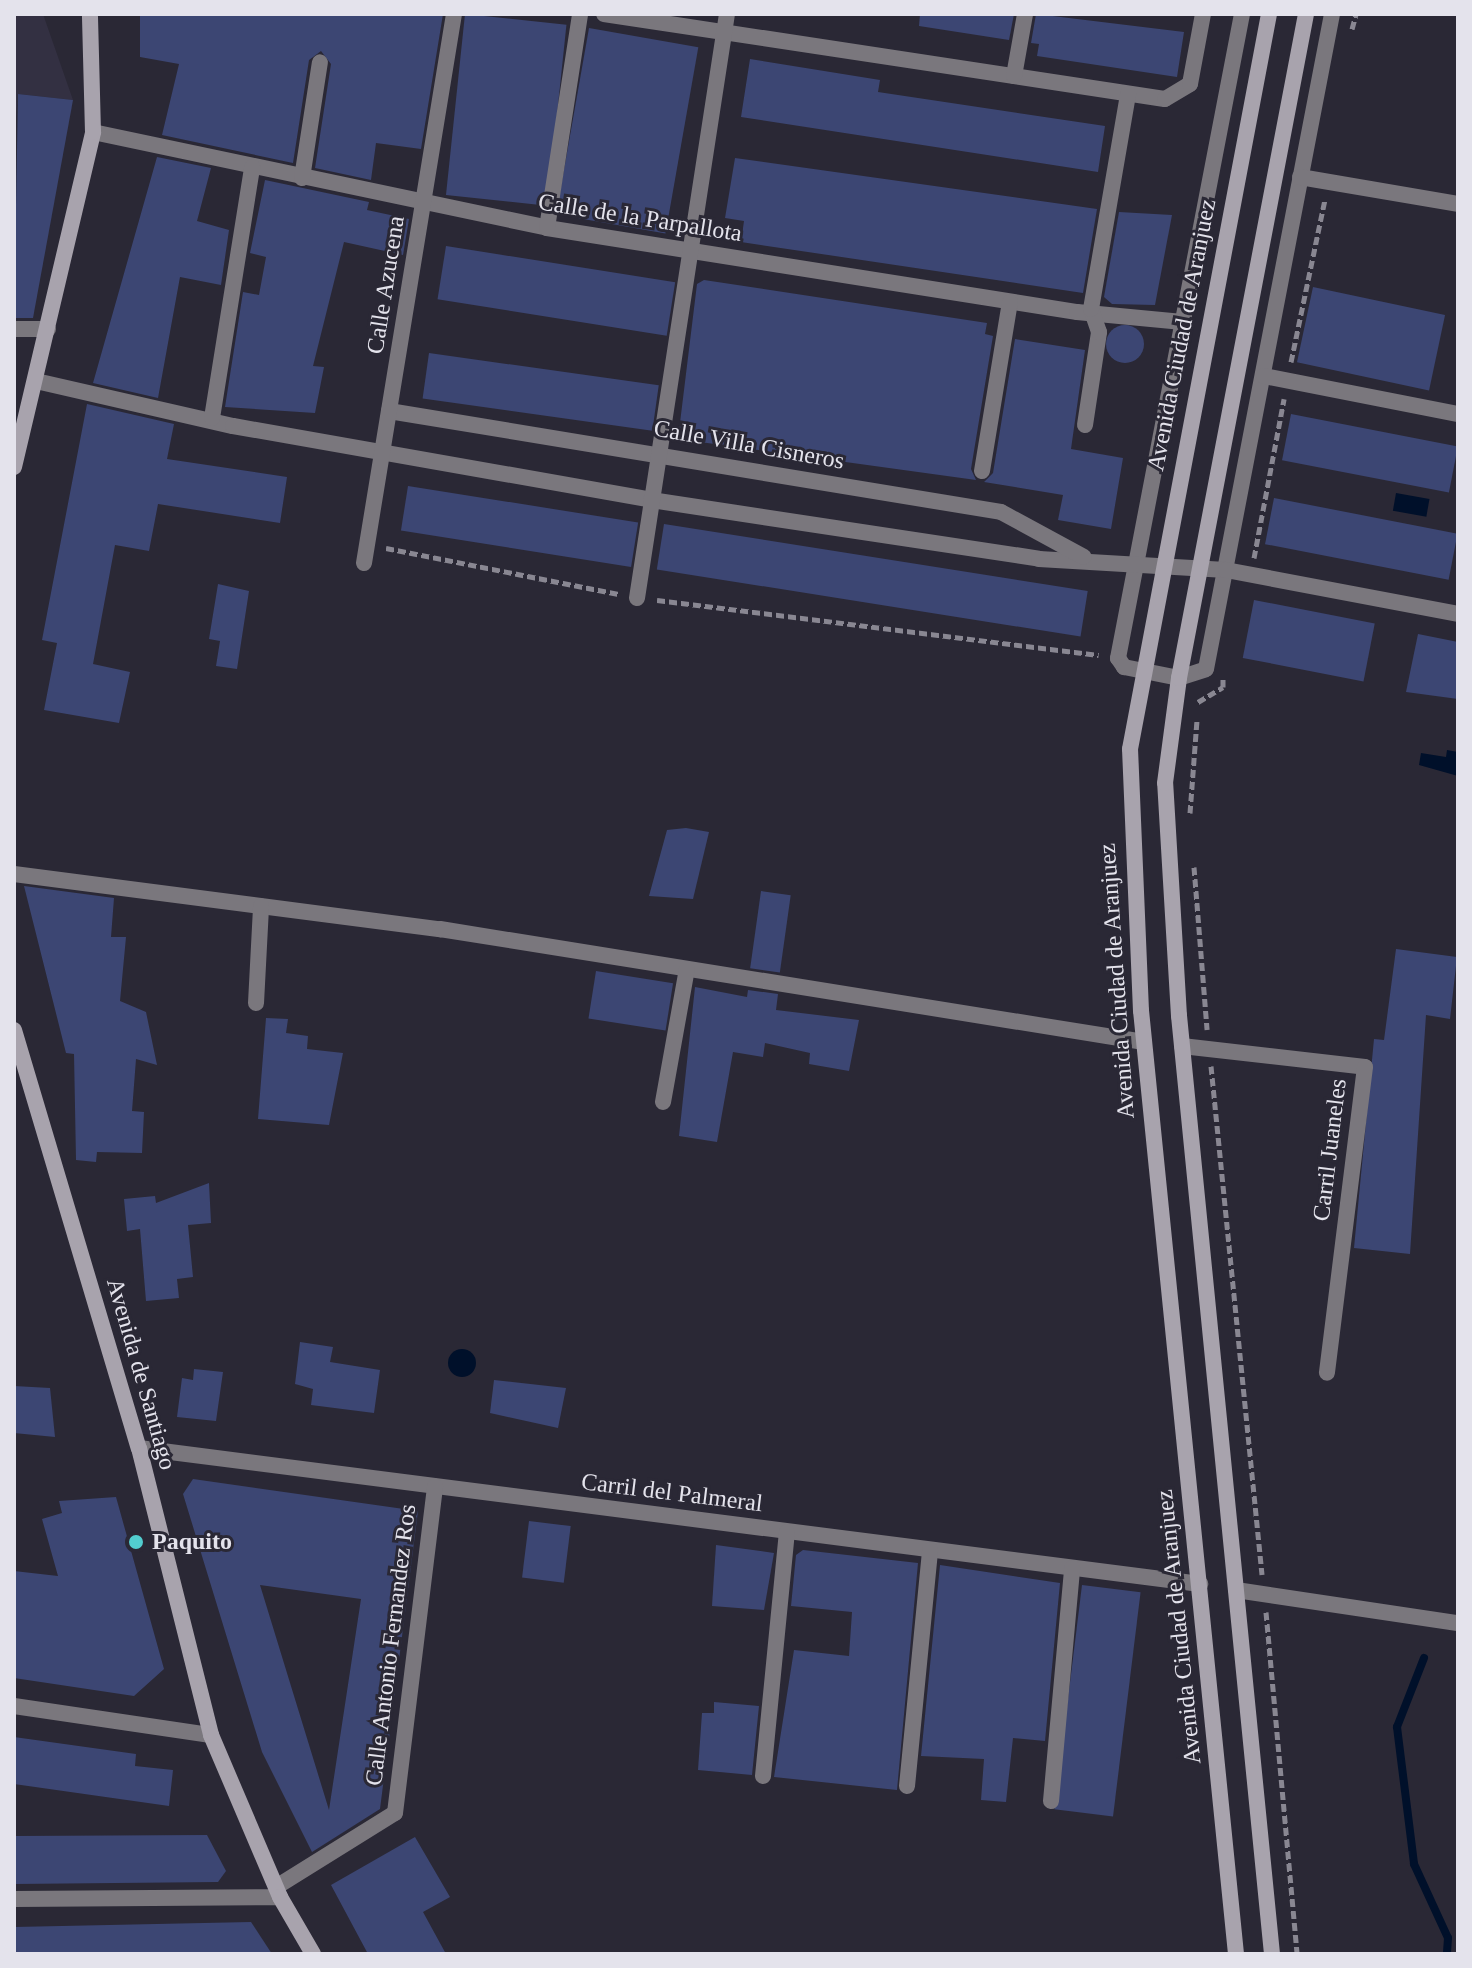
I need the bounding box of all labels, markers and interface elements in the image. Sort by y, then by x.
street label: Calle de la Parpallota [536,188,744,248]
street label: Avenida Ciudad de Aranjuez [1141,196,1223,474]
street label: Calle Azucena [361,213,411,357]
street label: Calle Villa Cisneros [651,414,847,476]
street label: Avenida Ciudad de Aranjuez [1093,842,1141,1120]
street label: Carril Juaneles [1307,1077,1353,1223]
street label: Avenida de Santiago [100,1275,182,1473]
street label: Carril del Palmeral [580,1468,764,1518]
street label: Avenida Ciudad de Aranjuez [1150,1488,1208,1766]
street label: Calle Antonio Fernandez Ros [359,1502,423,1788]
place label: Paquito [152,1528,232,1556]
marker: Paquito [127,1533,145,1551]

